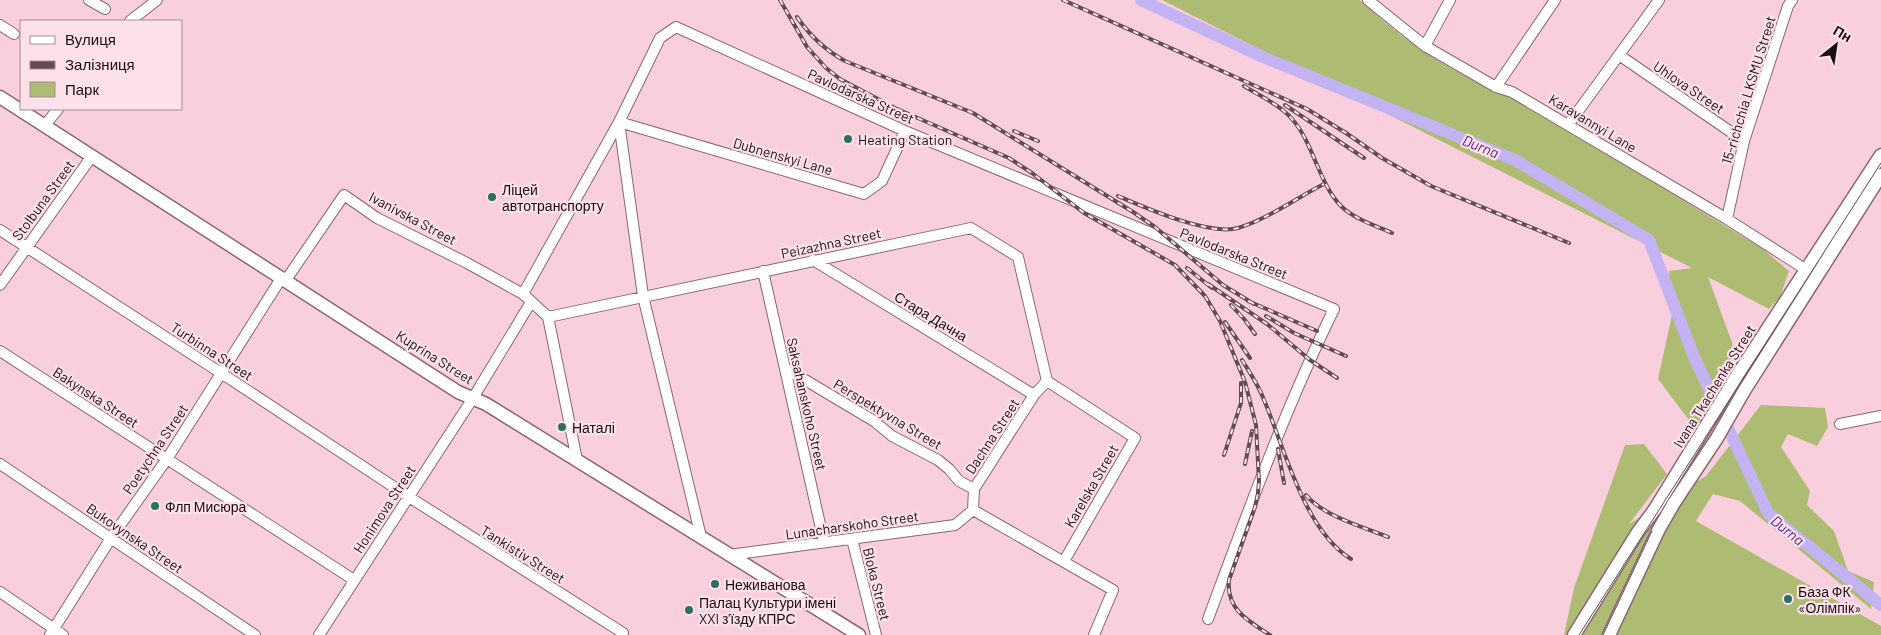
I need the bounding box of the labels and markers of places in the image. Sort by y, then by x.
place label: Heating Station [858,131,952,148]
marker: Heating Station [842,133,854,145]
place label: Ліцей автотранспорту [502,181,604,214]
marker: Ліцей автотранспорту [486,191,498,203]
place label: Наталі [572,419,615,436]
marker: Наталі [556,421,568,433]
place label: Флп Мисюра [165,498,246,515]
marker: Флп Мисюра [149,500,161,512]
place label: Неживанова [725,576,806,593]
marker: Неживанова [709,578,721,590]
place label: База ФК «Олімпік» [1798,583,1862,616]
marker: База ФК «Олімпік» [1782,593,1794,605]
place label: Палац Культури імені XXI з'їзду КПРС [699,594,836,627]
marker: Палац Культури імені XXI з'їзду КПРС [683,604,695,616]

